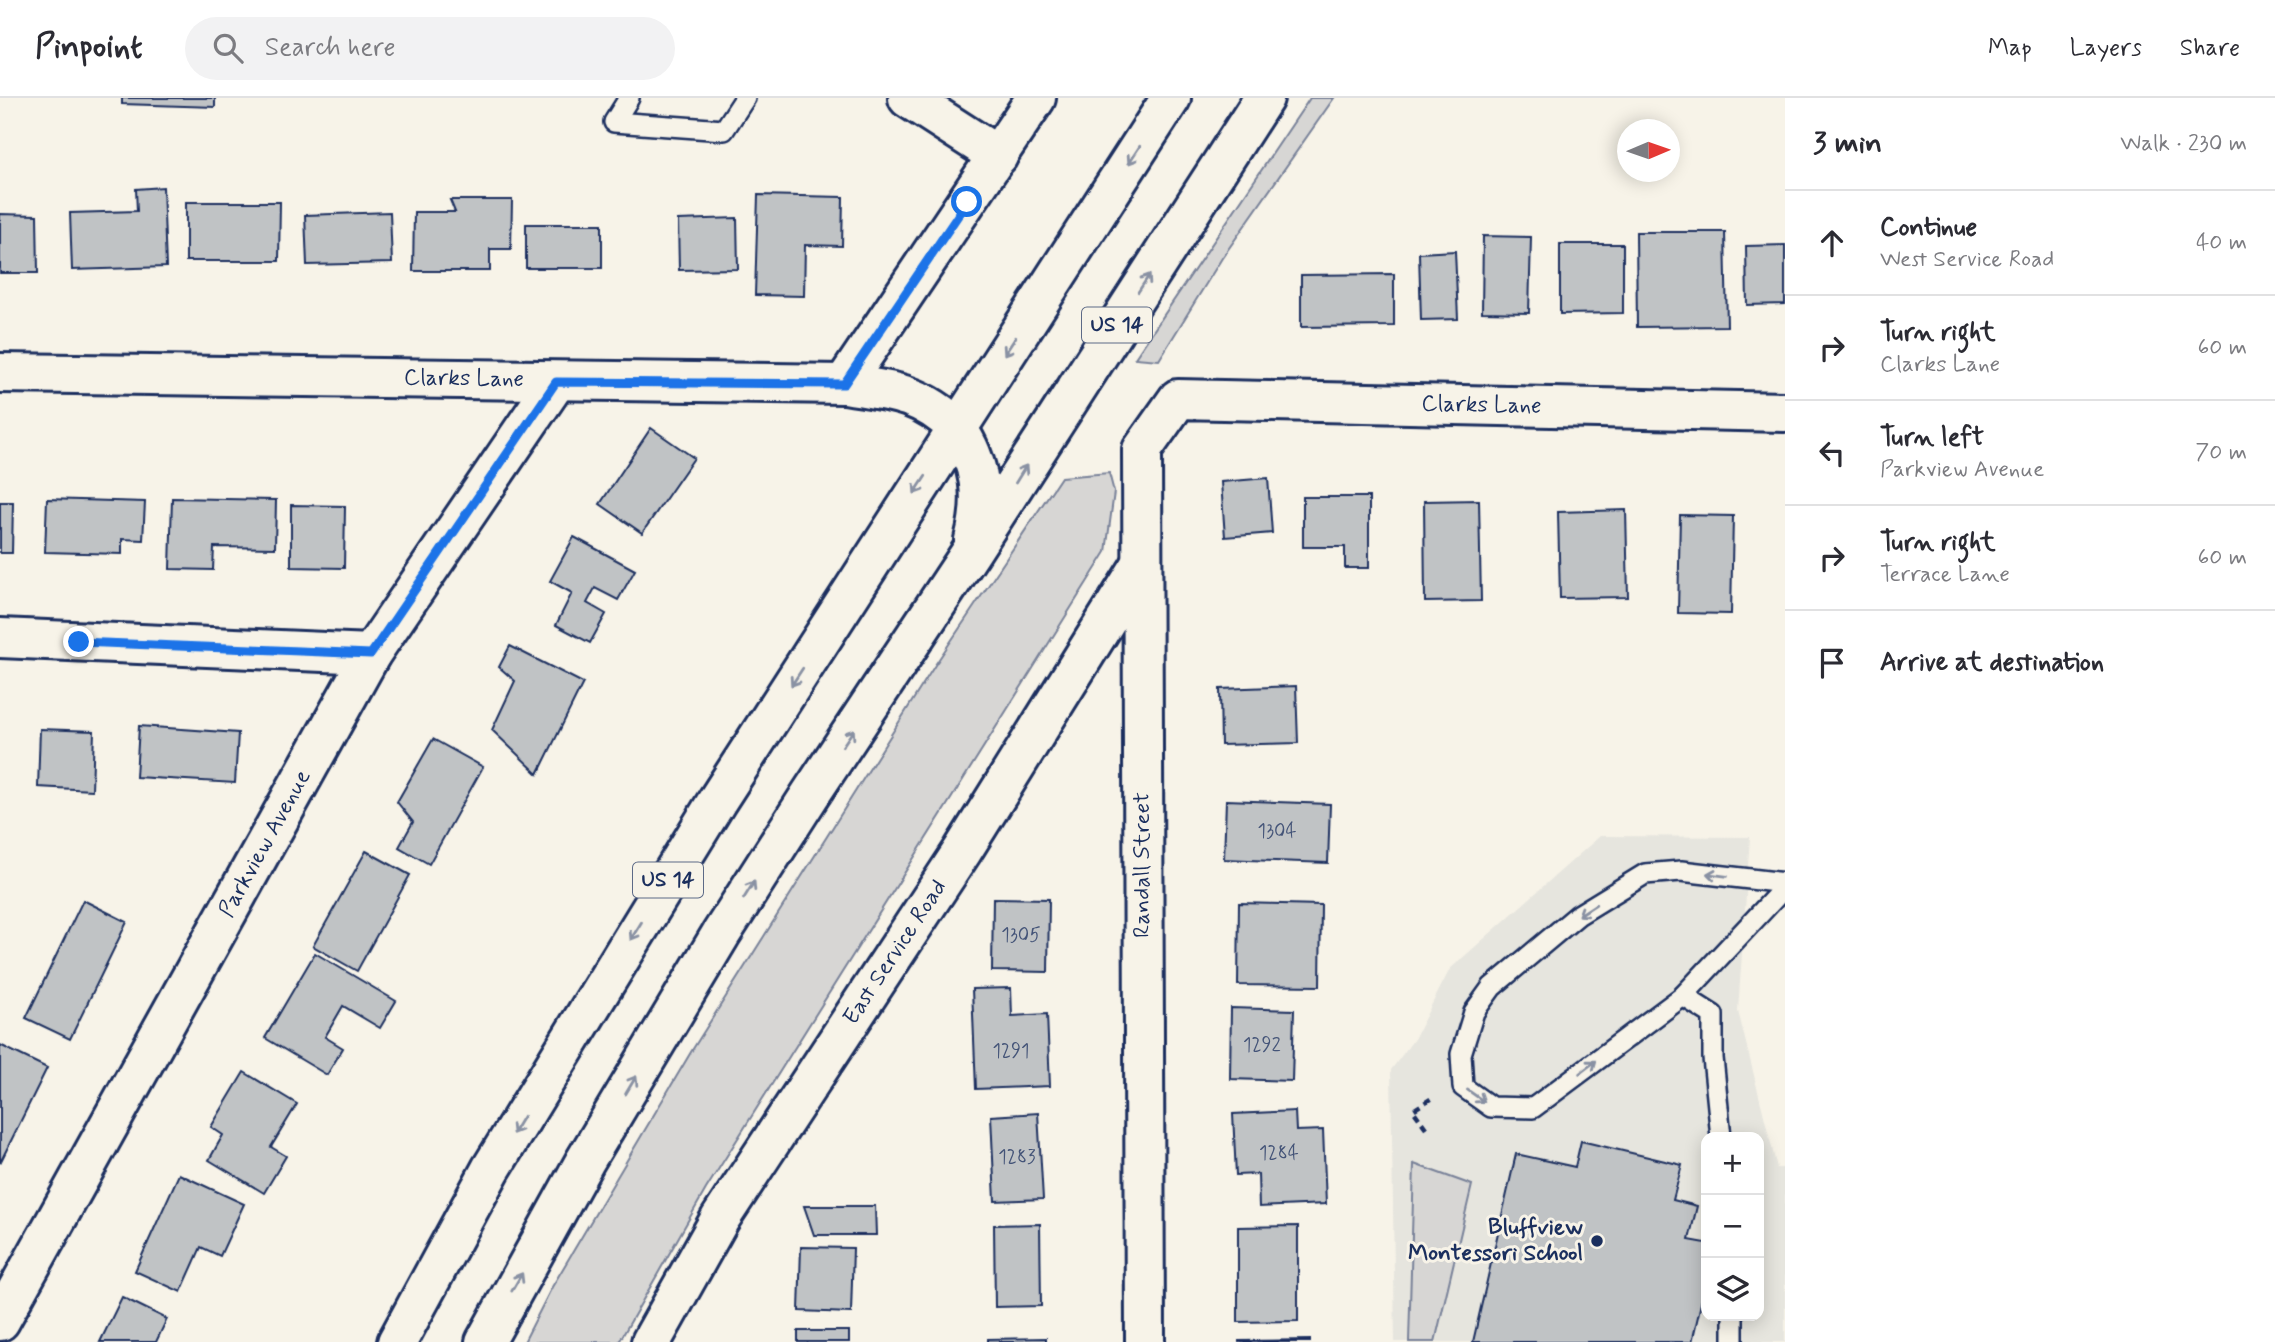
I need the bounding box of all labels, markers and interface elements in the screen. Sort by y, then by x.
search box [185,17,675,80]
text: Pinpoint [35,26,143,70]
icon: search [209,29,247,67]
text: Search here [265,31,396,65]
text: Map [1988,33,2032,64]
text: Layers [2070,33,2142,64]
text: Share [2180,33,2240,64]
north arrow [1617,119,1680,182]
text: 3 min [1813,124,1882,163]
text: Walk · 230 m [2120,129,2247,159]
one-way arrow [1126,145,1141,164]
route start [951,186,982,217]
text: Continue [1880,211,1977,245]
icon: ahead [1813,224,1851,262]
text: 40 m [2196,228,2247,258]
text: West Service Road [1880,245,2054,275]
one-way arrow [1137,273,1151,293]
road number: US 14 [1082,308,1152,342]
text: Turn right [1880,316,1996,350]
icon: right [1813,329,1851,367]
text: 60 m [2198,333,2247,363]
one-way arrow [1002,336,1017,355]
text: Clarks Lane [1880,350,2000,380]
street label: Clarks Lane [404,363,524,395]
street label: Clarks Lane [1421,389,1542,422]
text: Turn left [1880,421,1984,455]
icon: left [1813,434,1851,472]
text: 70 m [2195,438,2247,468]
text: Parkview Avenue [1880,455,2044,485]
one-way arrow [1013,465,1028,484]
one-way arrow [912,475,927,494]
text: Turn right [1880,526,1996,560]
icon: right [1813,539,1851,577]
text: 60 m [2198,543,2247,573]
text: Terrace Lane [1880,560,2010,590]
route end [63,626,94,657]
icon: arrive [1813,644,1851,682]
text: Arrive at destination [1880,646,2104,680]
one-way arrow [789,666,803,686]
one-way arrow [840,729,855,748]
street label: Parkview Avenue [212,765,318,923]
street label: Randall Street [1128,792,1158,938]
house number: 1304 [1257,819,1297,844]
road number: US 14 [633,862,703,898]
one-way arrow [1706,868,1729,881]
street label: East Service Road [837,874,954,1031]
one-way arrow [742,881,756,901]
one-way arrow [1577,903,1597,917]
one-way arrow [629,921,643,941]
house number: 1305 [1001,923,1041,948]
house number: 1292 [1243,1033,1281,1058]
house number: 1291 [992,1039,1030,1064]
one-way arrow [1578,1060,1597,1074]
one-way arrow [624,1075,638,1095]
one-way arrow [1466,1089,1485,1103]
one-way arrow [510,1115,524,1135]
map controls [1701,1132,1764,1321]
button: + [1701,1132,1764,1195]
house number: 1284 [1259,1141,1299,1166]
house number: 1283 [998,1145,1036,1170]
button: − [1701,1195,1764,1258]
place label: Bluffview Montessori School [1408,1213,1583,1269]
marker: Bluffview Montessori School [1589,1233,1605,1249]
button: layers [1701,1258,1764,1321]
one-way arrow [510,1272,524,1292]

